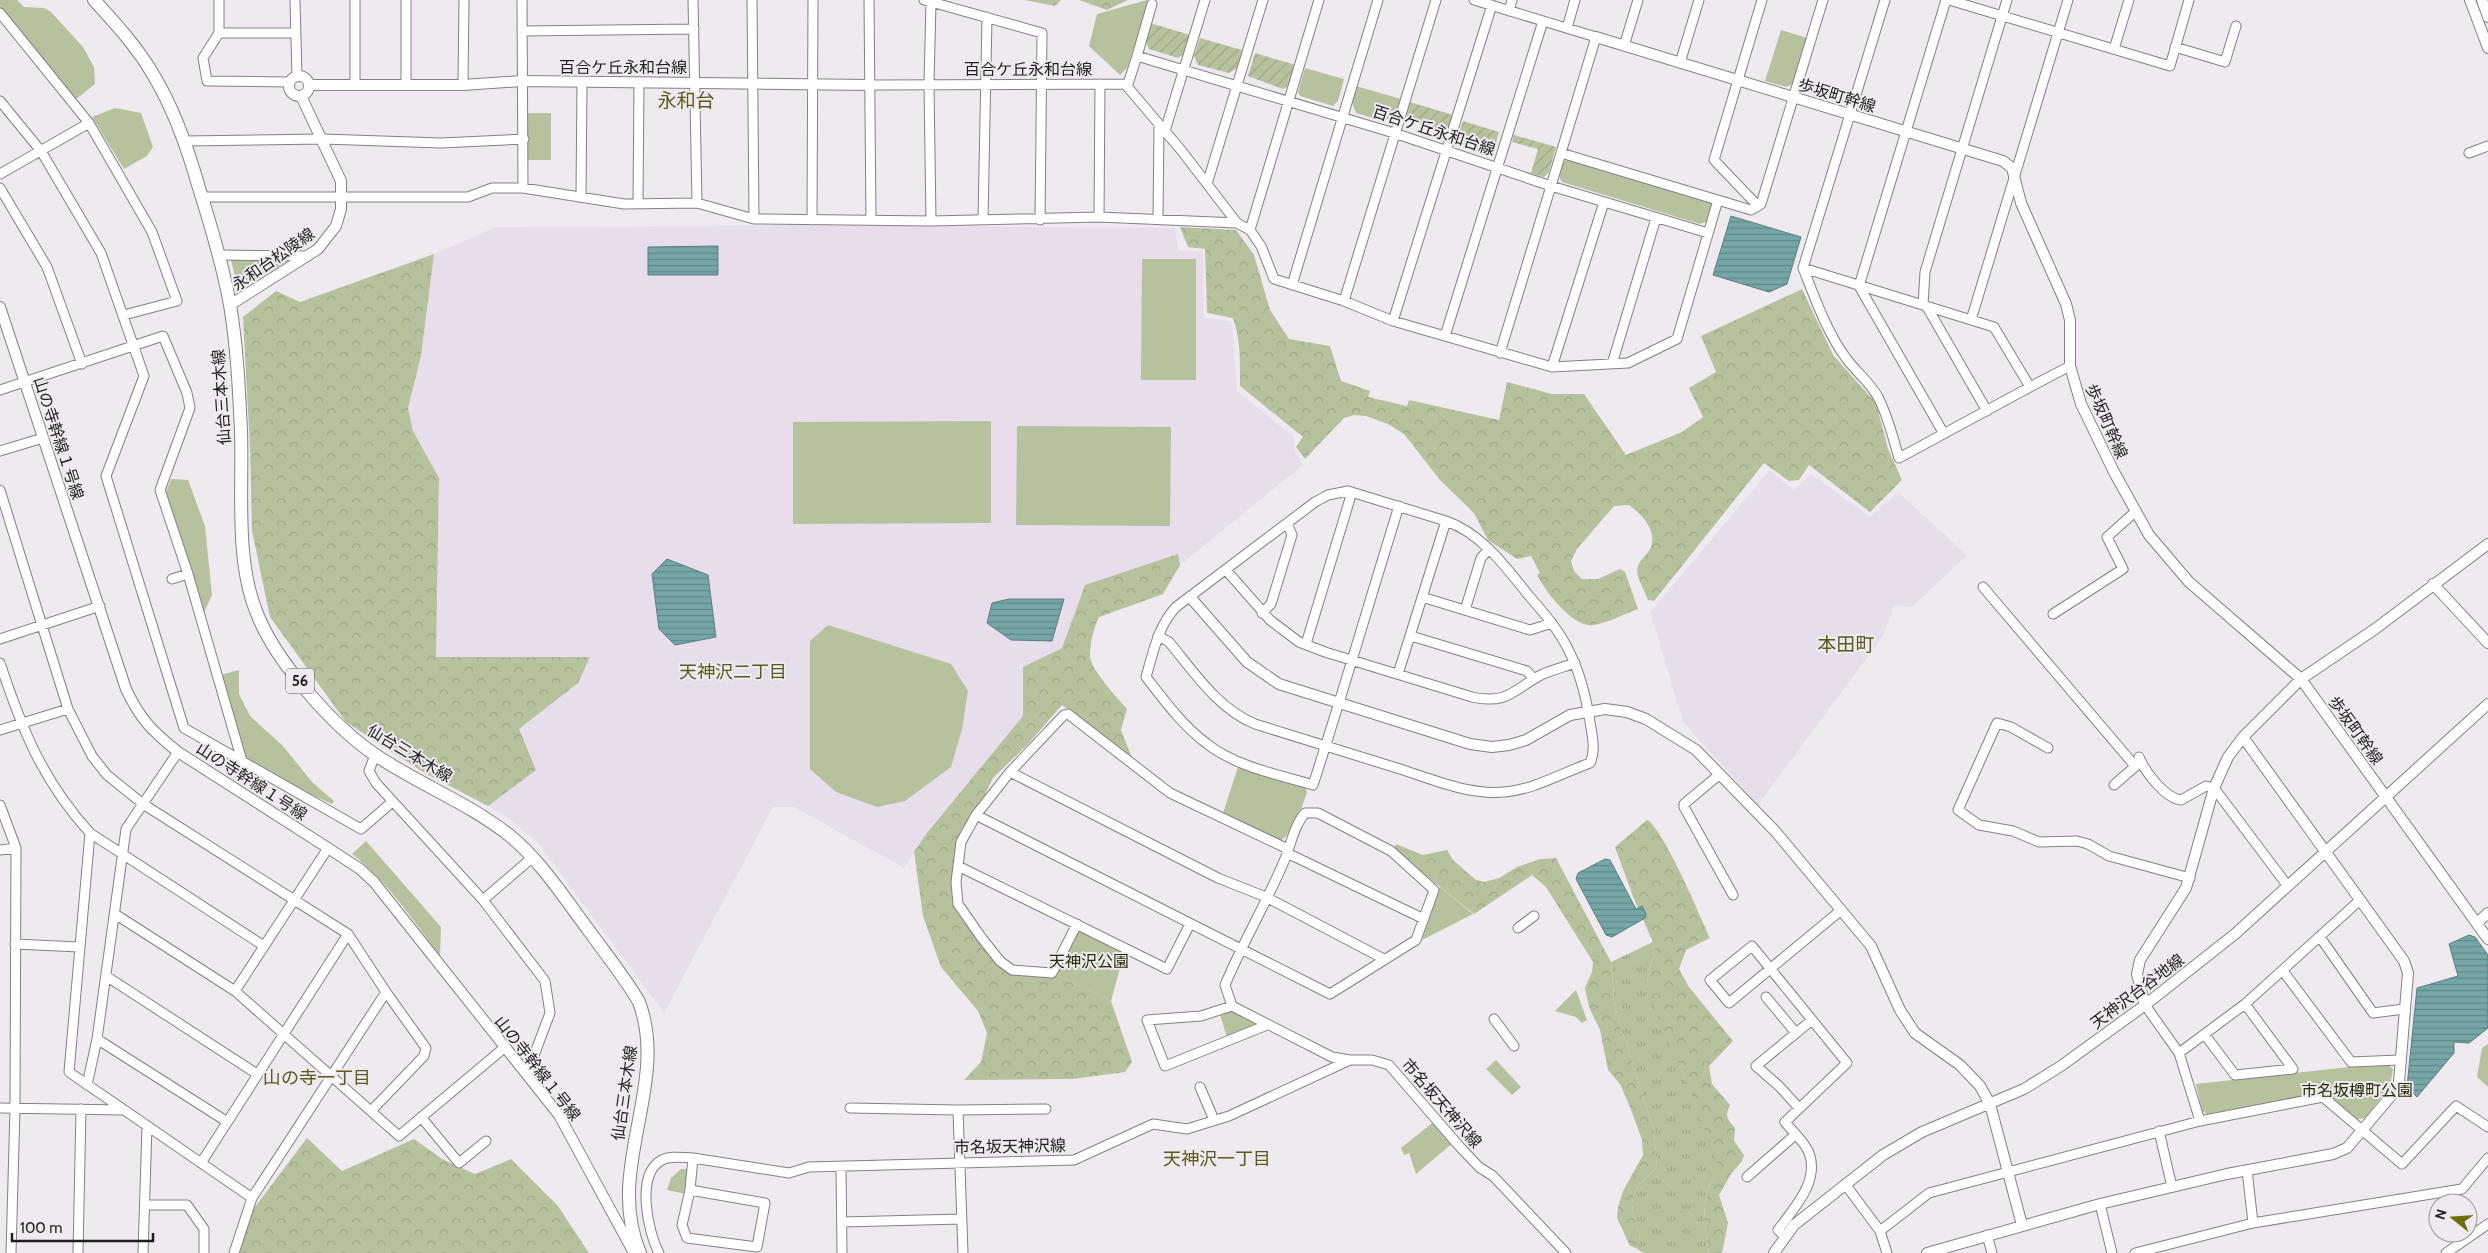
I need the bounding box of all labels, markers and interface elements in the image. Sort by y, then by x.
street label: 百合ケ丘永和台線 [559,58,687,77]
street label: 百合ケ丘永和台線 [964,60,1092,79]
street label: 歩坂町幹線 [1796,75,1878,116]
district label: 永和台 [657,89,715,112]
street label: 百合ケ丘永和台線 [1370,102,1498,159]
street label: 永和台松陵線 [229,224,318,295]
street label: 仙台三本木線 [209,348,234,446]
street label: 山の寺幹線１号線 [30,374,87,502]
street label: 歩坂町幹線 [2082,381,2131,462]
district label: 本田町 [1817,633,1875,656]
district label: 天神沢二丁目 [679,661,787,683]
road number: 56 [286,668,314,694]
street label: 歩坂町幹線 [2324,692,2387,768]
street label: 仙台三本木線 [364,721,456,786]
street label: 山の寺幹線１号線 [193,739,311,824]
street label: 天神沢台谷地線 [2087,950,2188,1033]
park label: 天神沢公園 [1049,952,1129,971]
street label: 山の寺幹線１号線 [491,1012,584,1125]
street label: 仙台三本木線 [608,1044,641,1142]
street label: 市名坂天神沢線 [1398,1055,1486,1152]
district label: 山の寺一丁目 [263,1067,371,1089]
park label: 市名坂樽町公園 [2301,1081,2413,1100]
street label: 市名坂天神沢線 [954,1136,1066,1157]
district label: 天神沢一丁目 [1163,1148,1271,1170]
north arrow [2428,1193,2478,1243]
text: N [2431,1207,2451,1222]
scale bar [12,1210,154,1242]
text: 100 m [20,1219,62,1237]

